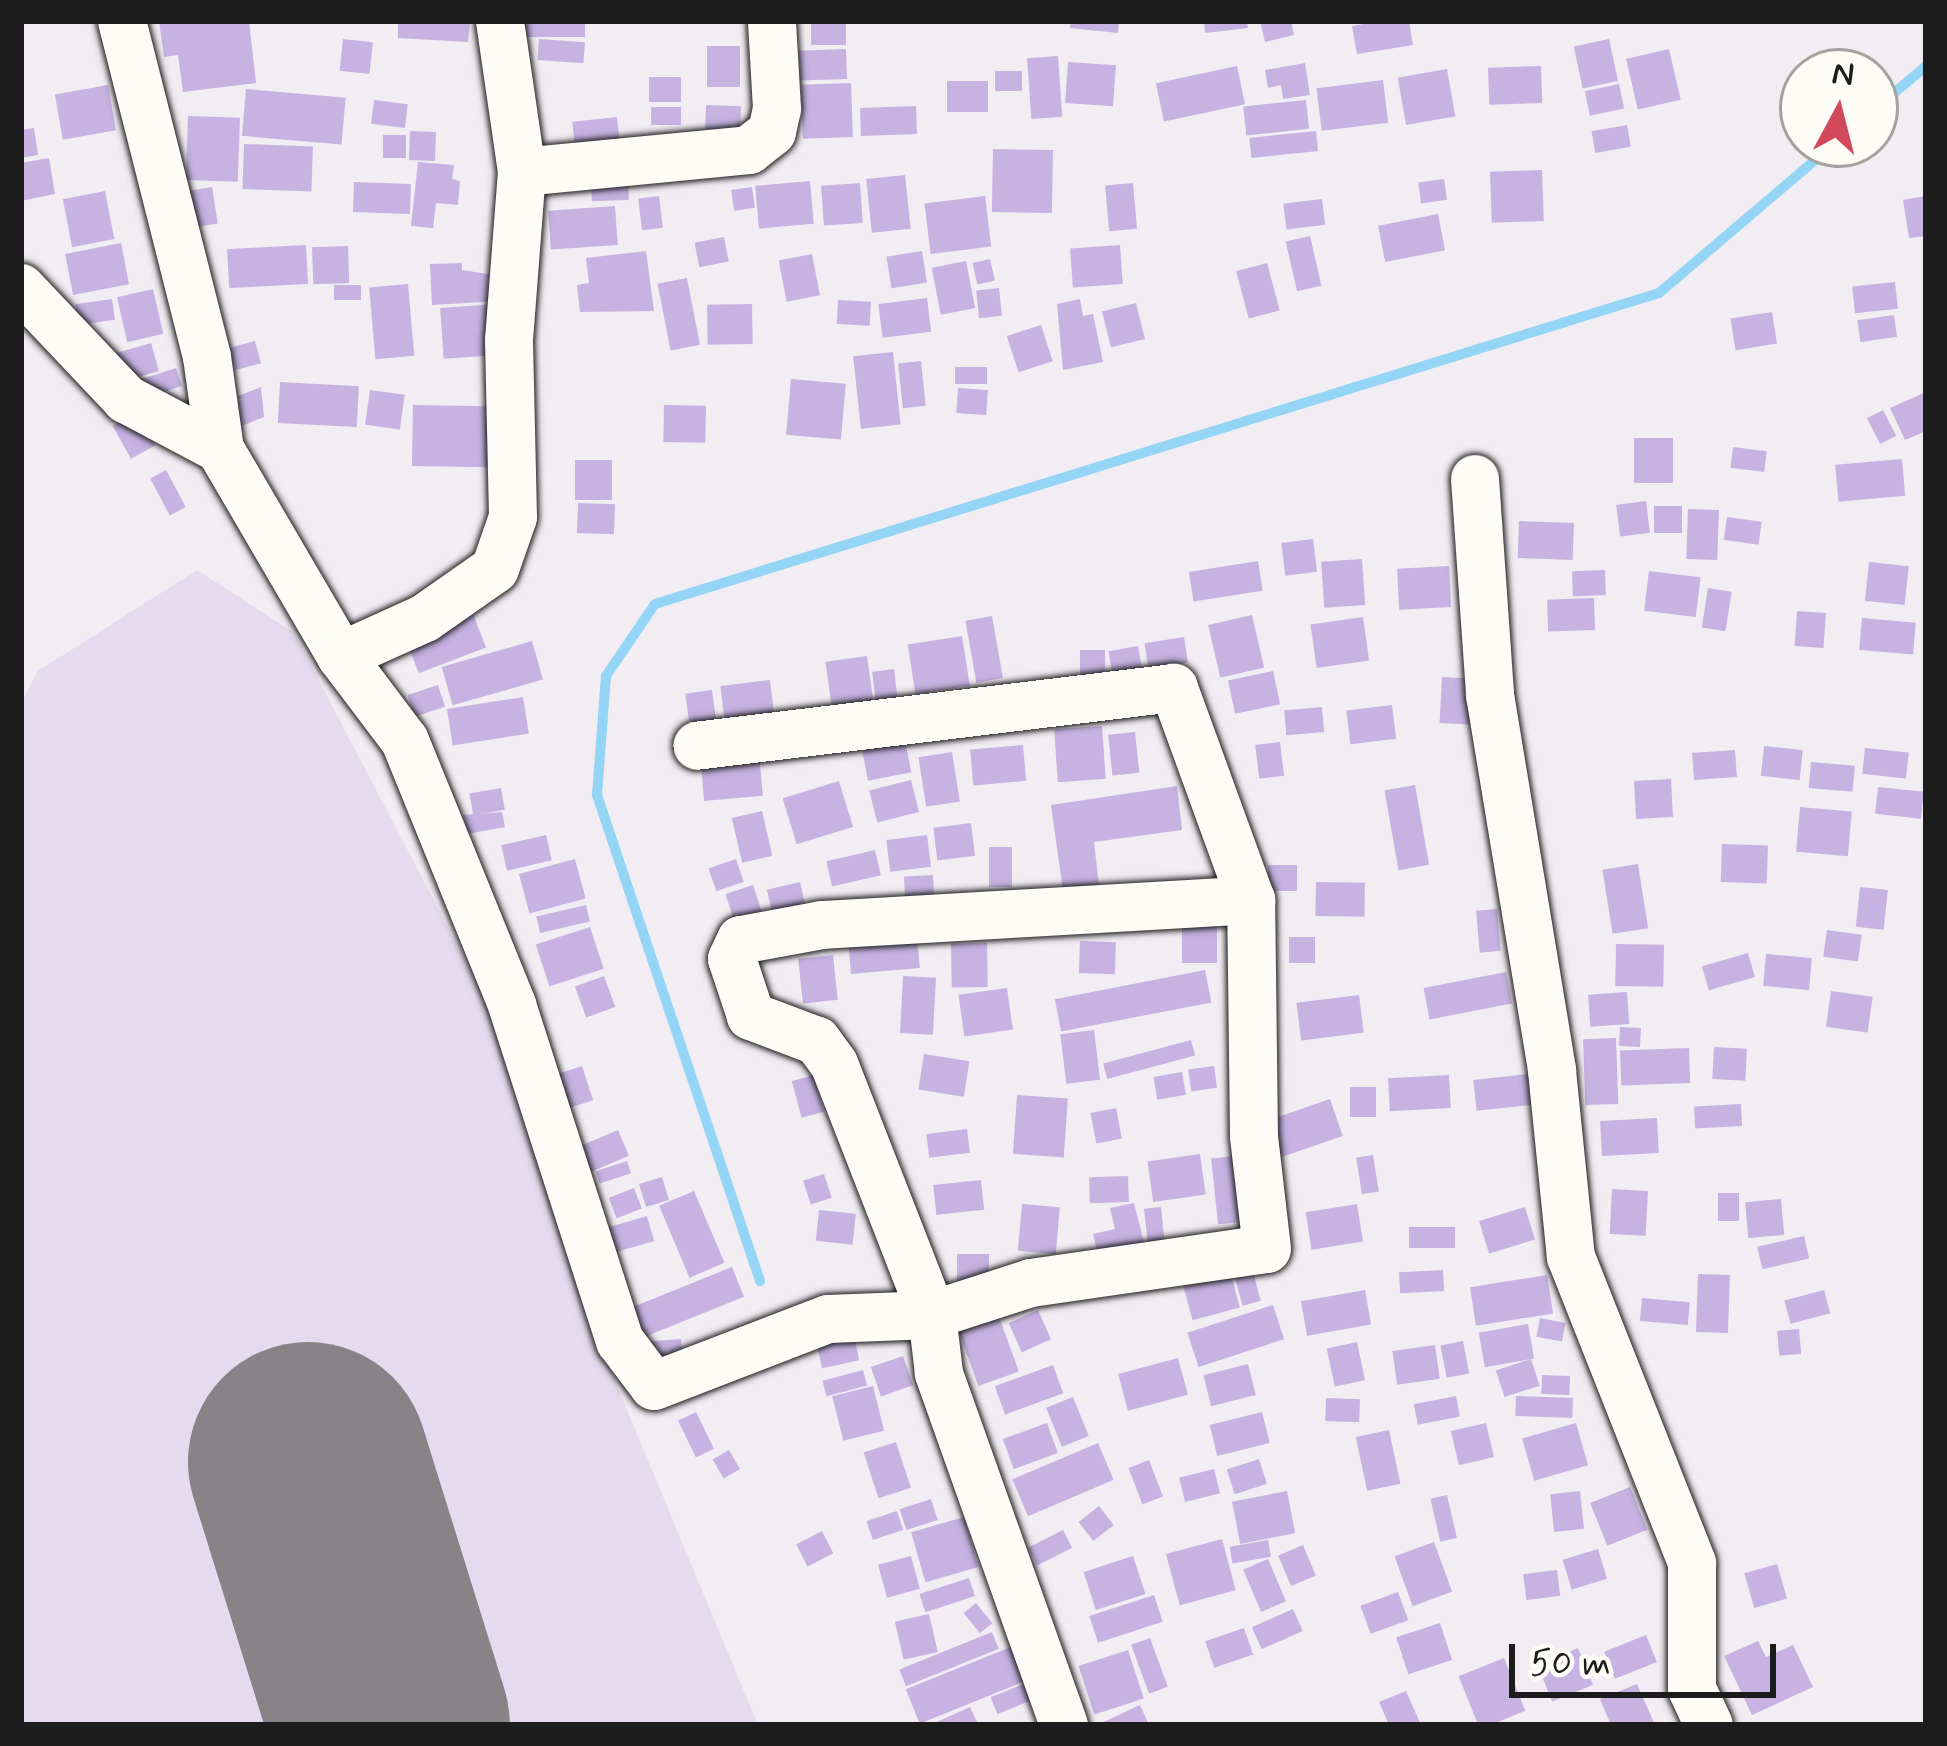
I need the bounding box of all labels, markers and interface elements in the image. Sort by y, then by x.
north arrow [1779,48,1899,168]
text: N [1829,52,1857,98]
scale bar [1515,1620,1782,1694]
text: 50 m [1530,1641,1611,1688]

